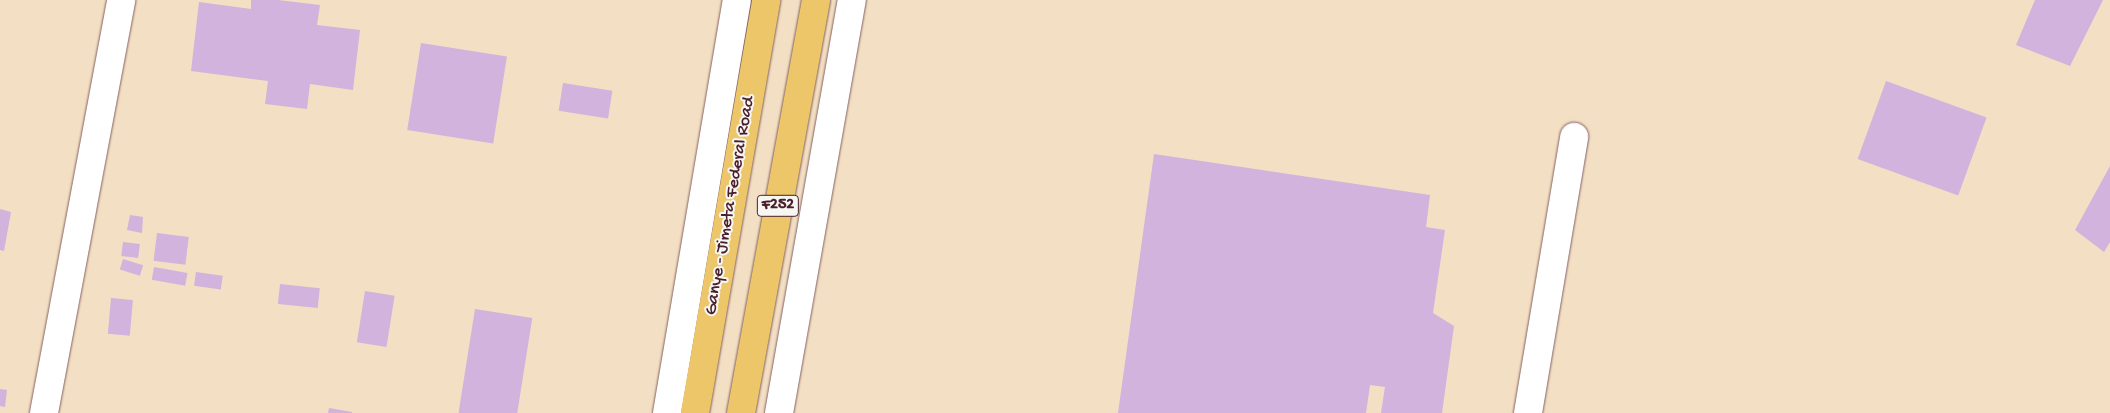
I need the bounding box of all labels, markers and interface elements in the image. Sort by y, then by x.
street label: Ganye - Jimeta Federal Road [701,95,761,317]
road number: F252 [757,192,799,220]

